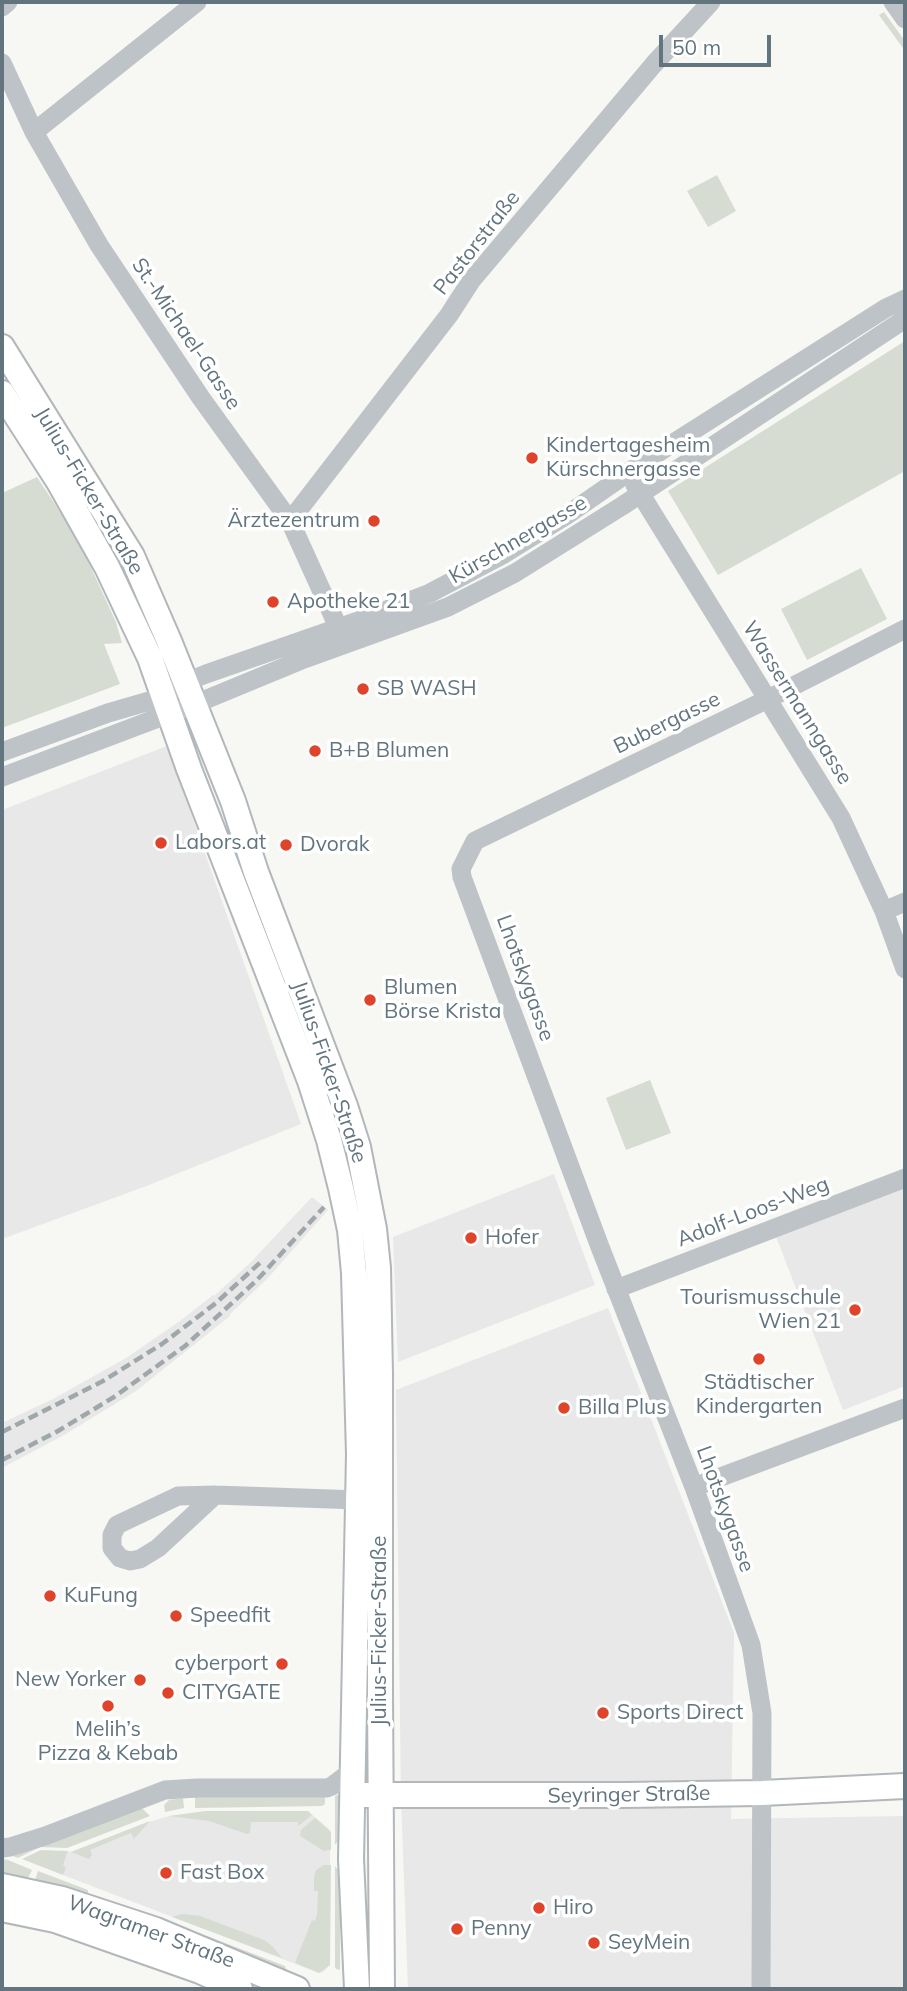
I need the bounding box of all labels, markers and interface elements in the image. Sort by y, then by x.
scale bar [662,21,774,65]
text: 50 m [672,34,721,60]
street label: Pastorstraße [428,186,526,300]
street label: St.-Michael-Gasse [126,253,246,415]
street label: Julius-Ficker-Straße [29,403,149,579]
place label: Kindertagesheim Kürschnergasse [546,433,710,483]
marker: Kindertagesheim Kürschnergasse [524,450,540,466]
street label: Kürschnergasse [445,490,591,590]
place label: Ärztezentrum [227,508,360,534]
marker: Ärztezentrum [366,513,382,529]
place label: Apotheke 21 [287,589,411,615]
marker: Apotheke 21 [265,594,281,610]
street label: Wassermanngasse [737,617,857,789]
place label: SB WASH [377,676,477,702]
marker: SB WASH [355,681,371,697]
street label: Bubergasse [610,686,724,760]
place label: B+B Blumen [329,738,449,764]
marker: B+B Blumen [307,743,323,759]
place label: Labors.at [175,830,266,856]
place label: Dvorak [300,832,370,858]
marker: Labors.at [153,835,169,851]
marker: Dvorak [278,837,294,853]
street label: Lhotskygasse [491,911,559,1045]
place label: Blumen Börse Krista [384,975,501,1025]
street label: Julius-Ficker-Straße [286,978,372,1166]
marker: Blumen Börse Krista [362,992,378,1008]
street label: Adolf-Loos-Weg [673,1171,833,1253]
place label: Hofer [485,1225,539,1251]
marker: Hofer [463,1230,479,1246]
place label: Tourismusschule Wien 21 [680,1285,841,1335]
marker: Tourismusschule Wien 21 [847,1302,863,1318]
marker: Städtischer Kindergarten [751,1351,767,1367]
place label: Städtischer Kindergarten [696,1370,822,1420]
place label: Billa Plus [578,1395,667,1421]
marker: Billa Plus [556,1400,572,1416]
street label: Lhotskygasse [691,1442,759,1576]
street label: Julius-Ficker-Straße [367,1536,393,1726]
place label: KuFung [64,1583,138,1609]
marker: KuFung [42,1588,58,1604]
place label: Speedfit [190,1603,271,1629]
marker: Speedfit [168,1608,184,1624]
place label: cyberport [175,1651,268,1677]
marker: cyberport [274,1656,290,1672]
place label: New Yorker [15,1667,126,1693]
marker: New Yorker [132,1672,148,1688]
place label: CITYGATE [182,1680,281,1706]
marker: CITYGATE [160,1685,176,1701]
marker: Melih’s Pizza & Kebab [100,1698,116,1714]
place label: Sports Direct [617,1700,743,1726]
marker: Sports Direct [595,1705,611,1721]
place label: Melih’s Pizza & Kebab [38,1717,178,1767]
street label: Seyringer Straße [547,1781,711,1809]
place label: Fast Box [180,1860,264,1886]
marker: Fast Box [158,1865,174,1881]
street label: Wagramer Straße [64,1890,238,1974]
place label: Hiro [553,1895,594,1921]
marker: Hiro [531,1900,547,1916]
place label: Penny [471,1916,531,1942]
marker: Penny [449,1921,465,1937]
place label: SeyMein [608,1930,690,1956]
marker: SeyMein [586,1935,602,1951]

